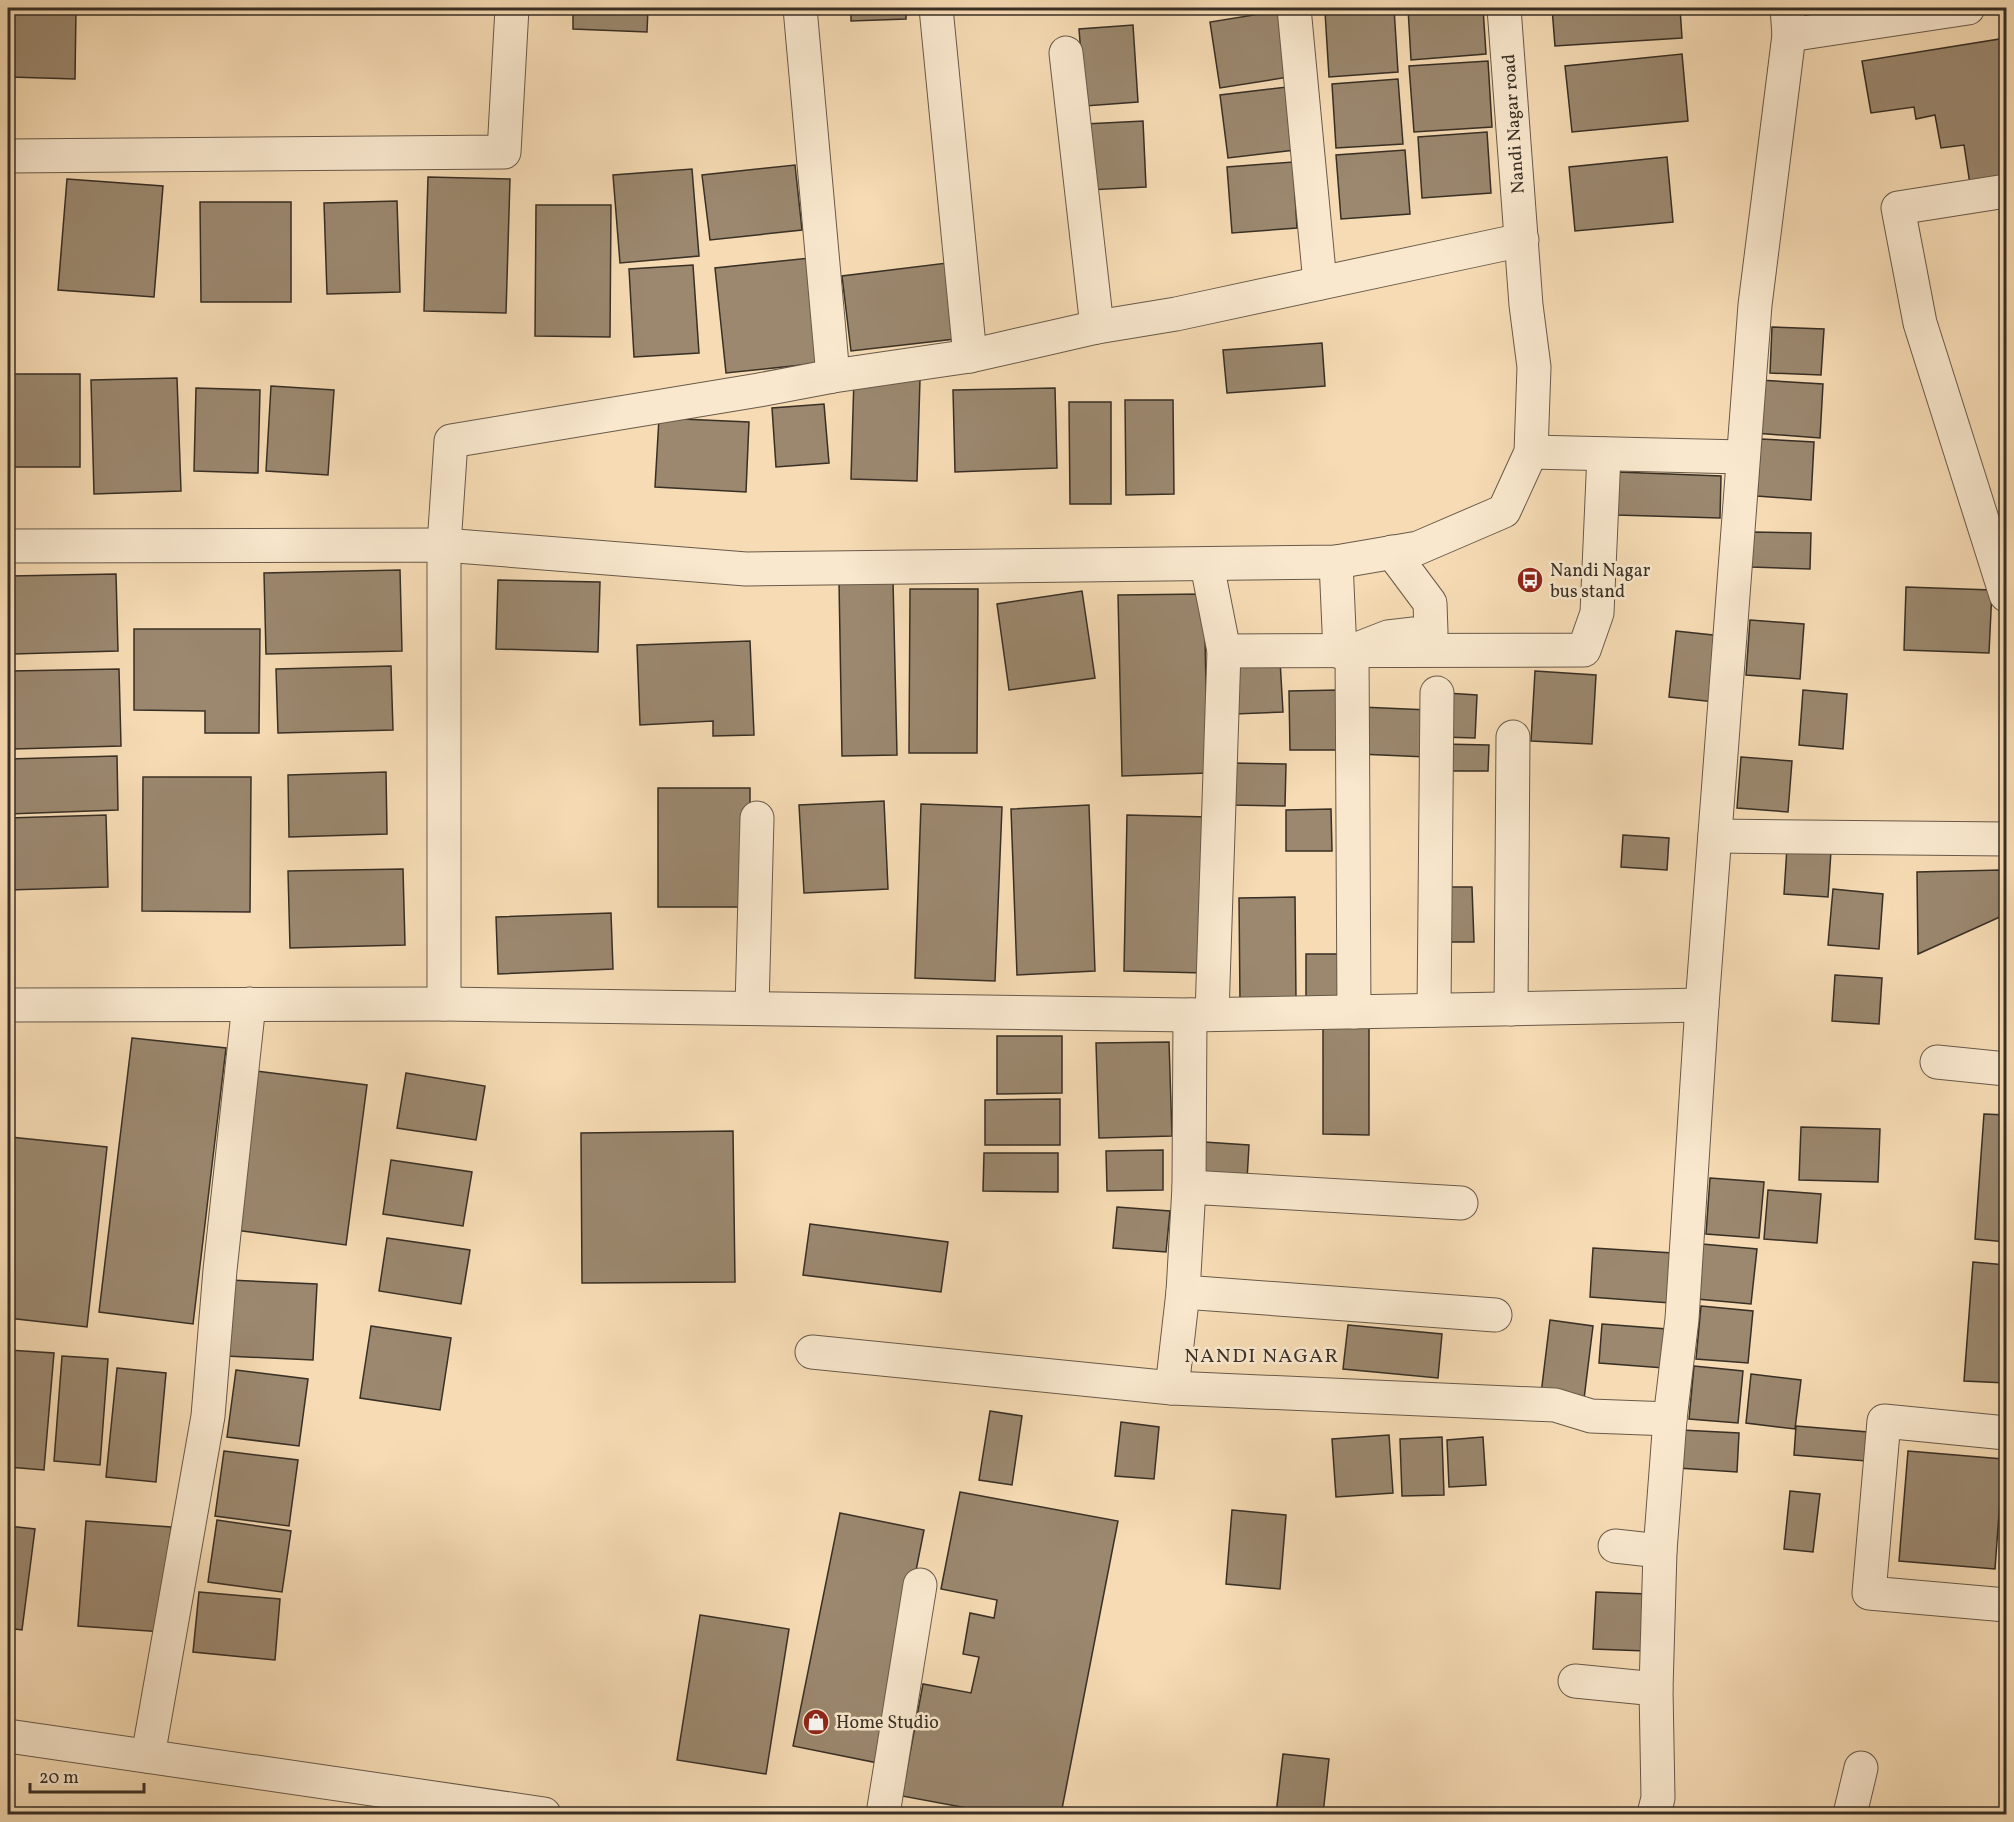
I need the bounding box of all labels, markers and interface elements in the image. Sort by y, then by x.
street label: Nandi Nagar road [1497,53,1532,195]
place label: Nandi Nagar bus stand [1550,559,1651,605]
bus stop icon: Nandi Nagar bus stand [1515,565,1545,595]
district label: NANDI NAGAR [1184,1343,1340,1371]
shop icon: Home Studio [801,1707,831,1737]
place label: Home Studio [836,1711,939,1736]
scale bar [30,1756,144,1794]
text: 20 m [39,1766,79,1791]

